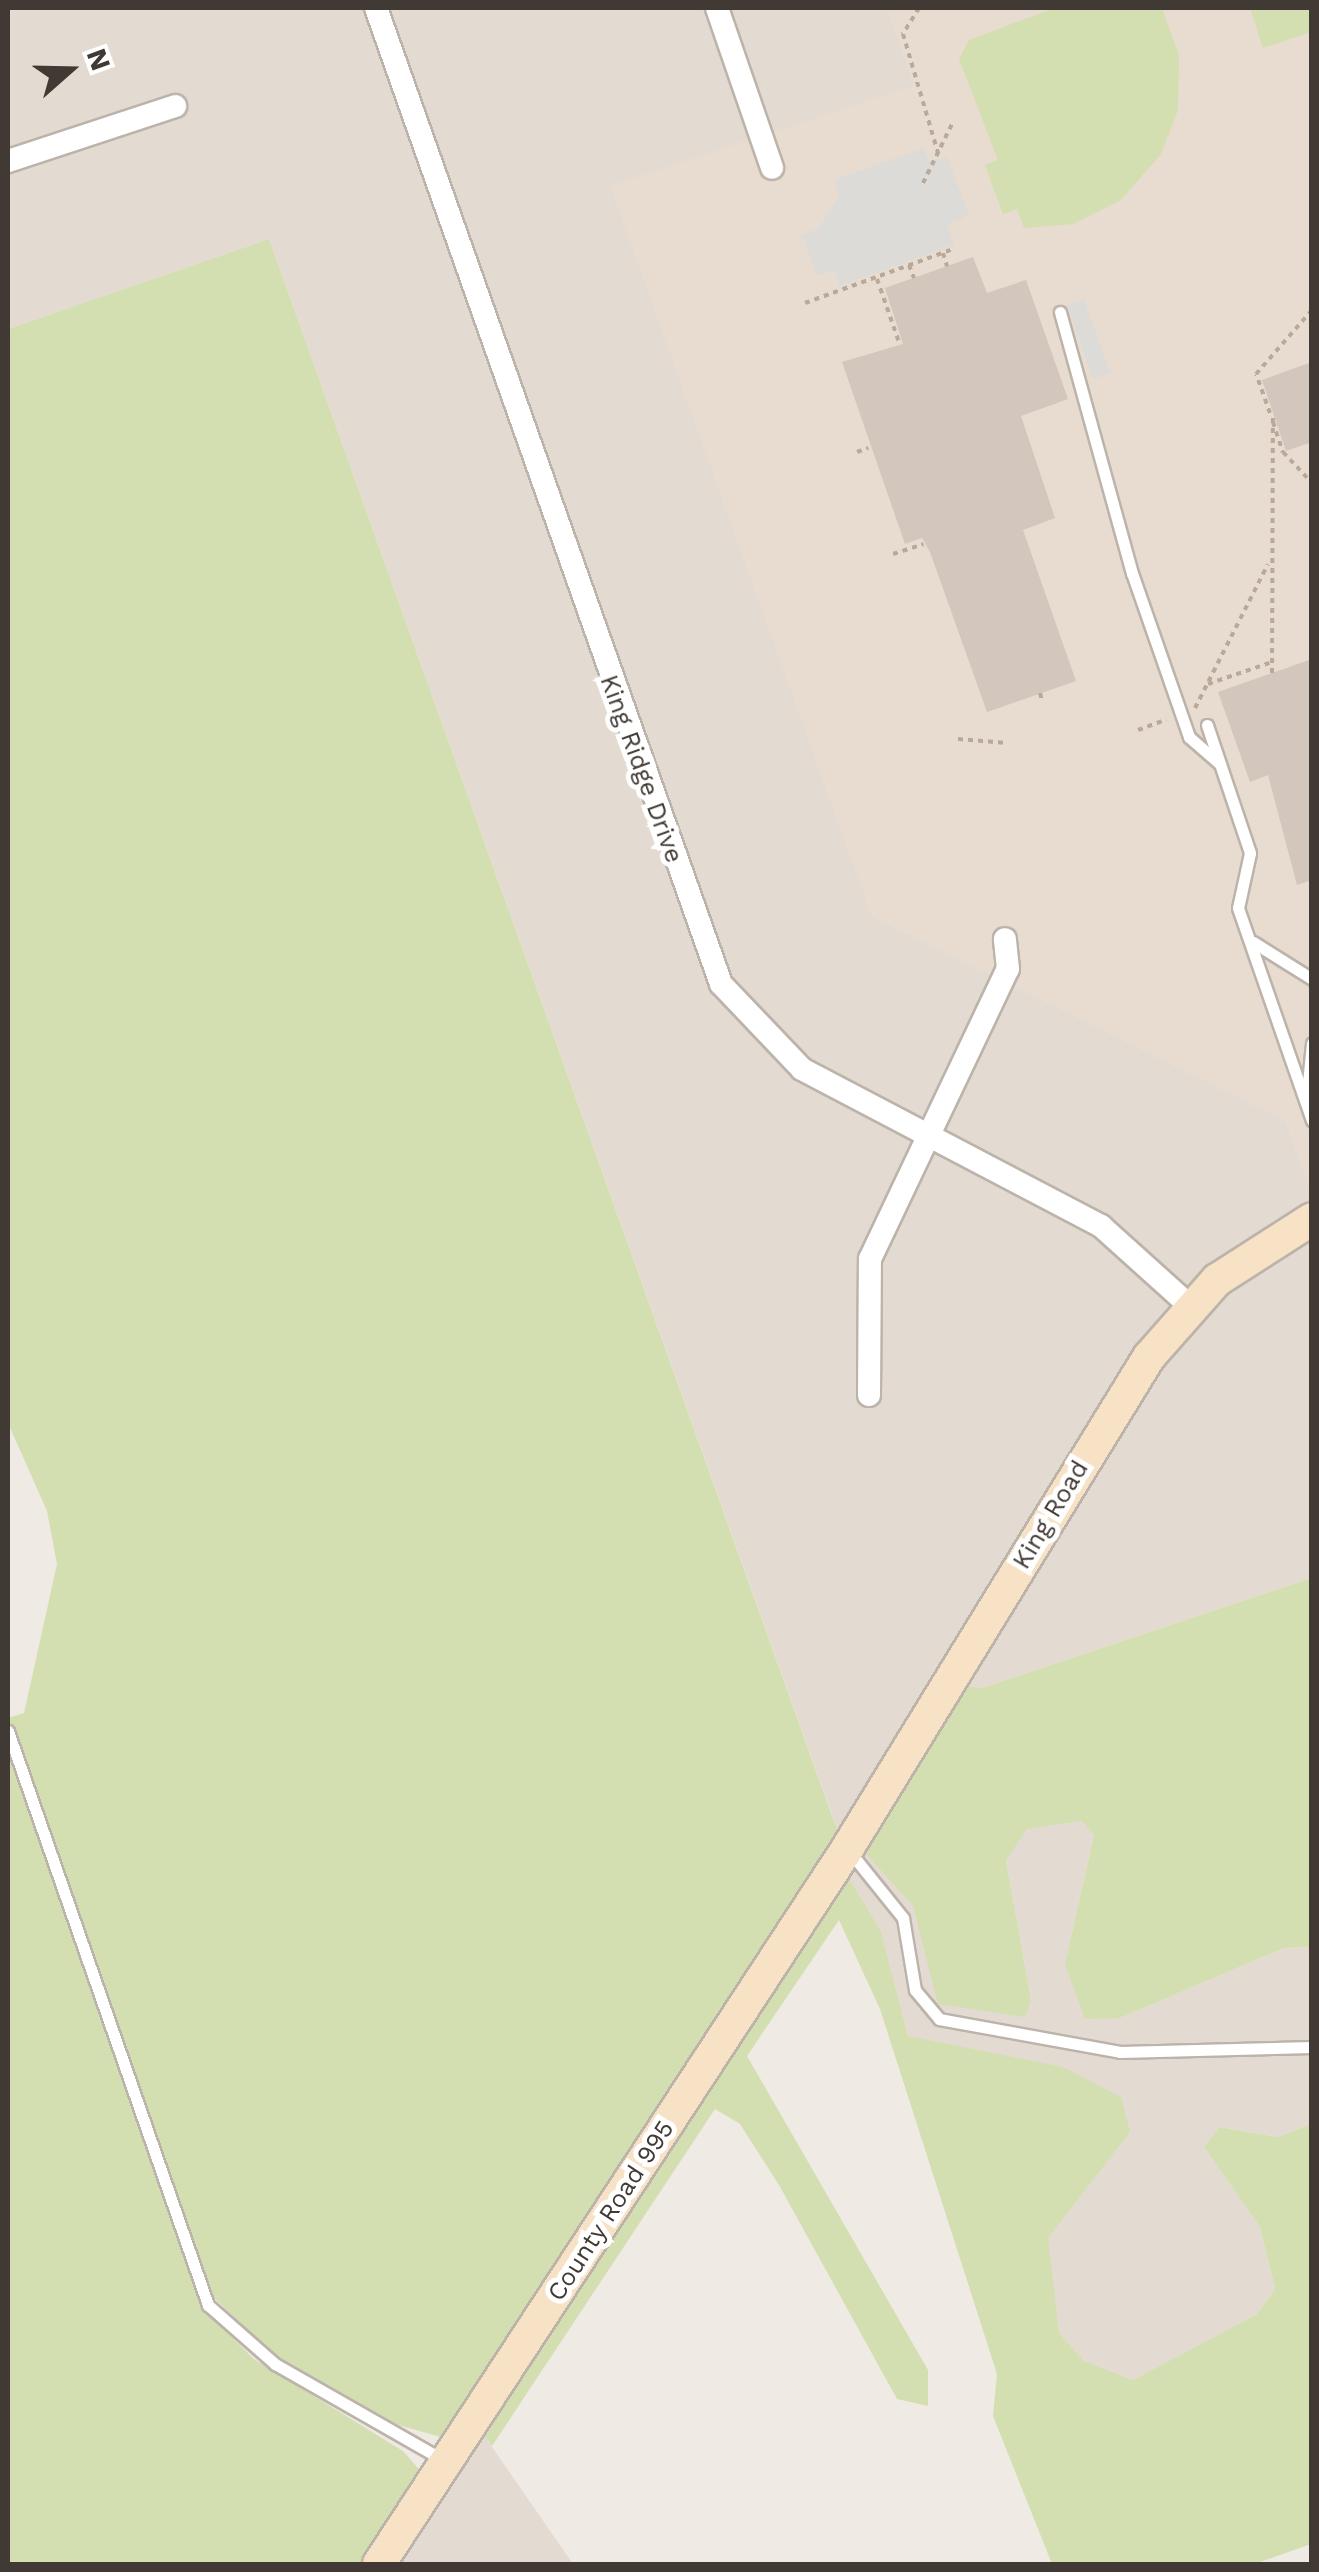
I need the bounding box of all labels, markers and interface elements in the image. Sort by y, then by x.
north arrow [20,20,120,120]
text: N [80,44,118,75]
street label: King Ridge Drive [593,671,689,867]
street label: King Road [1007,1455,1095,1575]
street label: County Road 995 [541,2115,681,2307]

